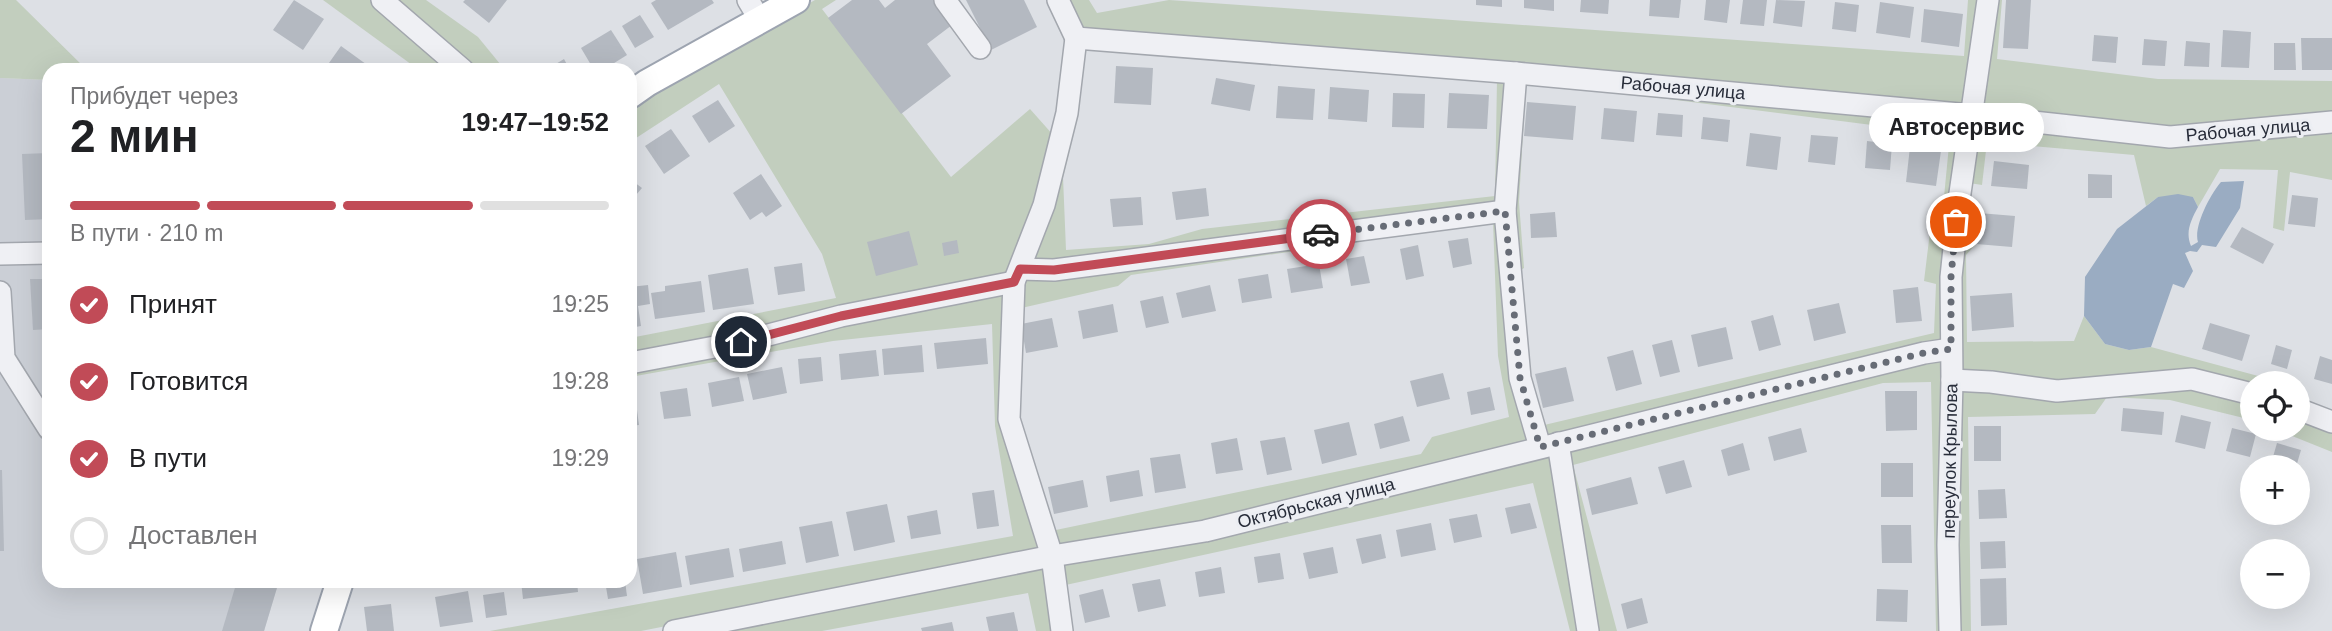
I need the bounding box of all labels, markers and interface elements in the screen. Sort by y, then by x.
street label: Рабочая улица [1620,73,1747,103]
text: Прибудет через [70,83,238,109]
callout: Автосервис [1868,103,2044,152]
text: 19:47–19:52 [462,107,609,137]
text: 2 мин [70,110,198,162]
text: Автосервис [1889,114,2024,140]
street label: Рабочая улица [2185,115,2312,145]
pin [1926,192,1986,252]
courier [1286,199,1356,269]
icon: bag [1937,203,1975,241]
icon: car [1302,215,1340,253]
text: В пути · 210 m [70,220,223,246]
icon: check [70,286,108,324]
text: Принят [129,289,217,319]
text: 19:25 [551,291,609,317]
pin [711,312,771,372]
icon: home [722,323,760,361]
icon: check [70,363,108,401]
text: Готовится [129,366,248,396]
text: 19:28 [551,368,609,394]
map controls [2240,371,2310,609]
button: locate [2240,371,2310,441]
street label: переулок Крылова [1939,382,1961,539]
icon: check [70,440,108,478]
text: В пути [129,443,207,473]
text: 19:29 [551,445,609,471]
button: + [2240,455,2310,525]
street label: Октябрьская улица [1235,474,1398,532]
text: Доставлен [129,520,258,550]
button: − [2240,539,2310,609]

